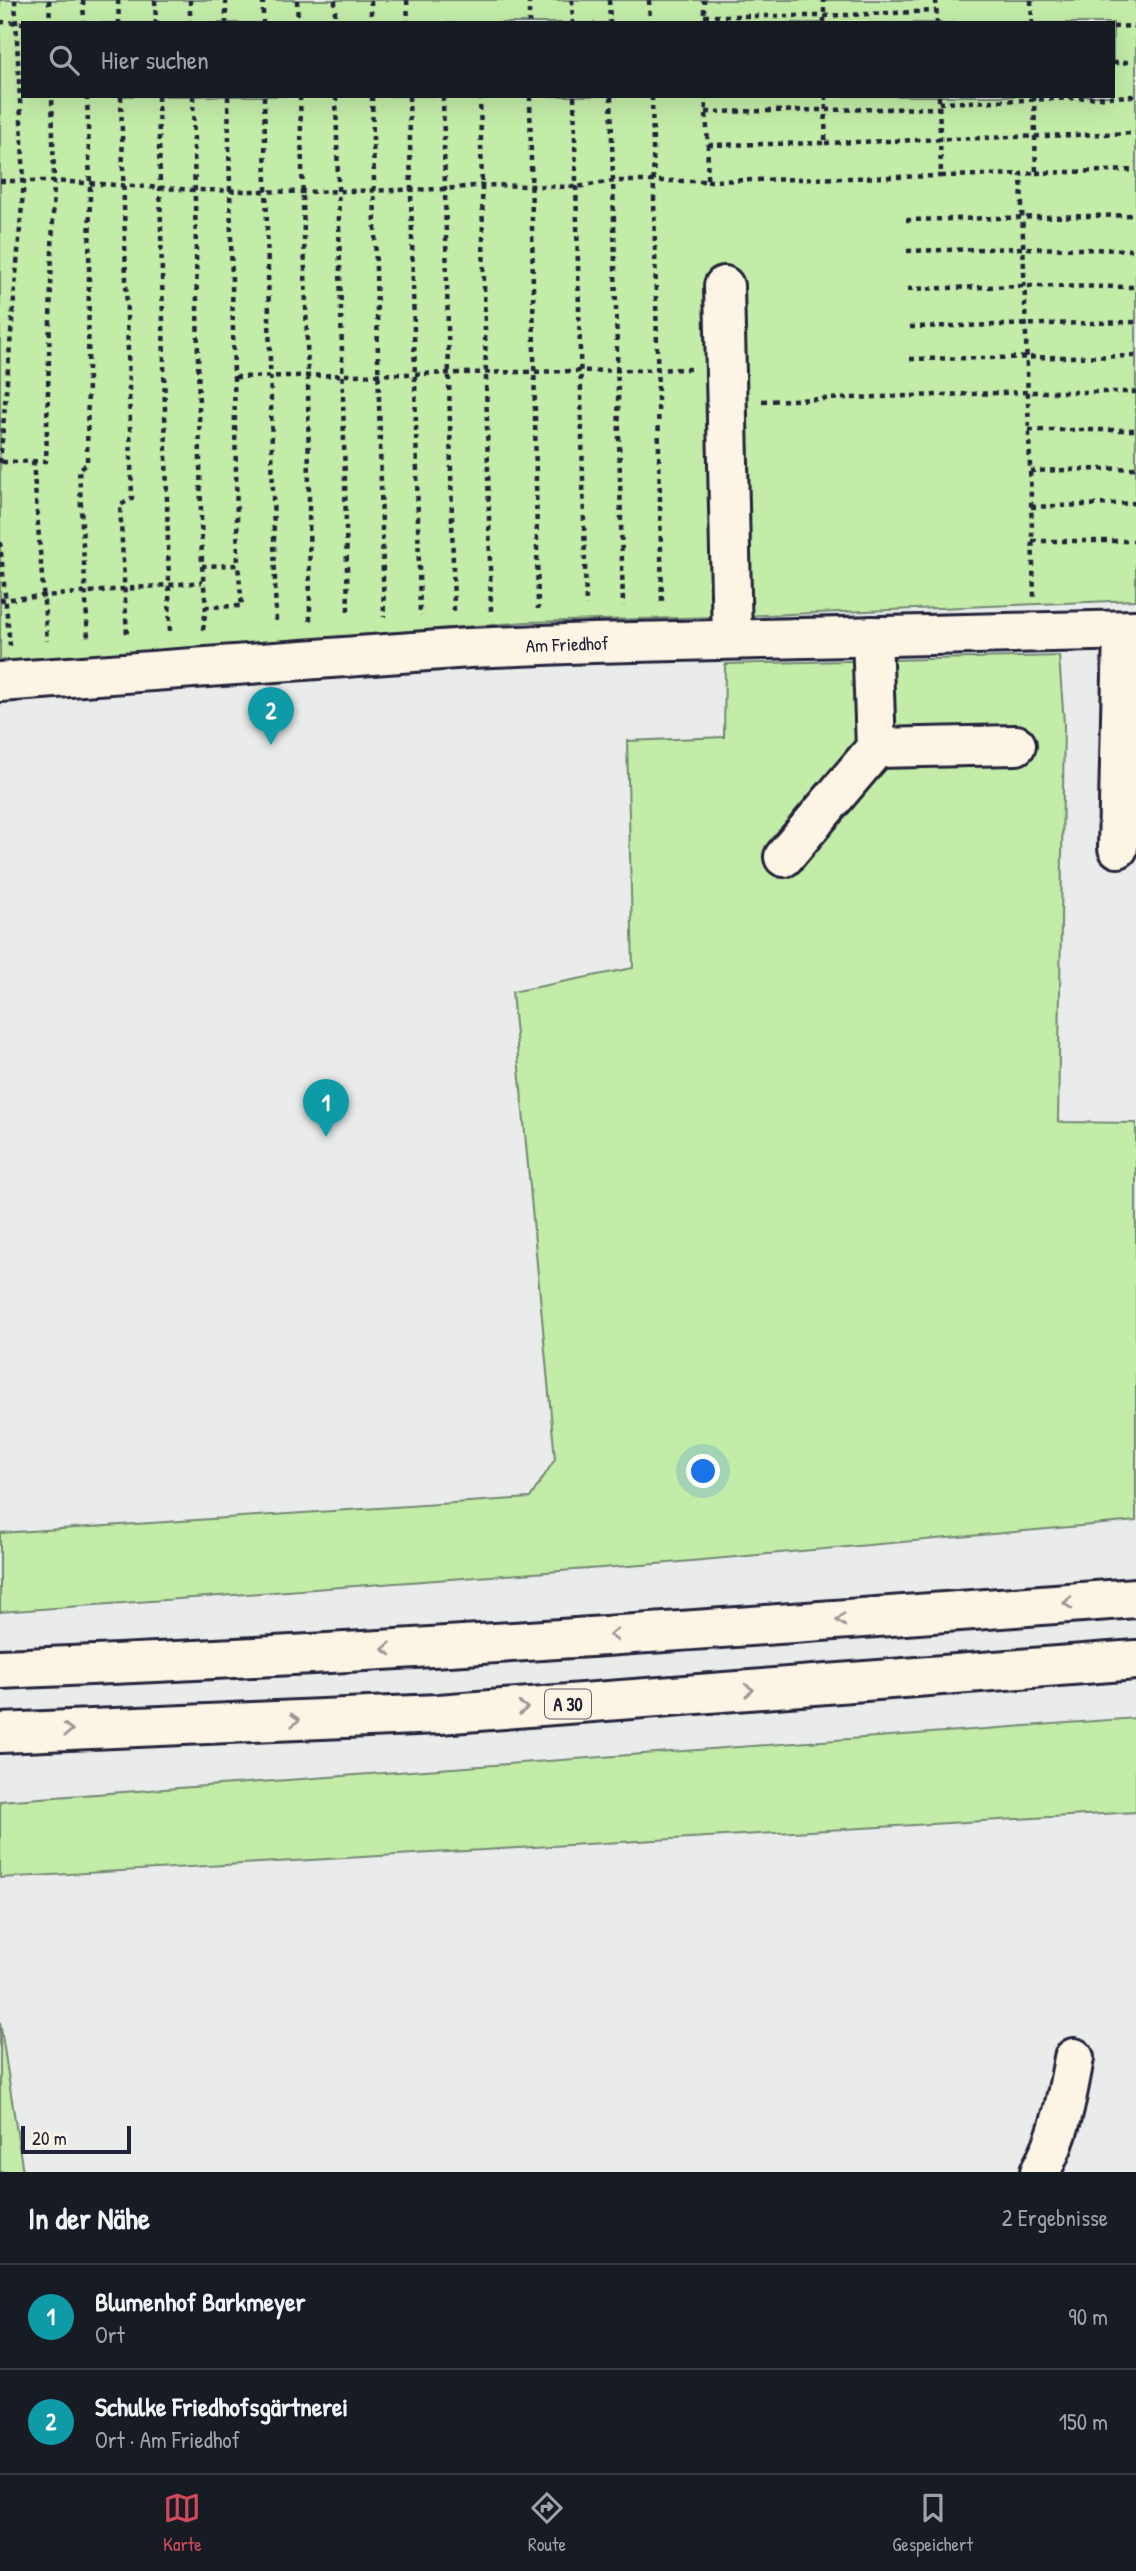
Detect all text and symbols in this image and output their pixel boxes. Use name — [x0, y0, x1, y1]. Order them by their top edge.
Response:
search box — [21, 21, 1115, 98]
icon: search — [45, 41, 83, 79]
text: Hier suchen — [101, 42, 209, 77]
street label: Am Friedhof — [525, 630, 609, 658]
pin: 2 — [248, 687, 294, 745]
pin: 1 — [303, 1079, 349, 1137]
your location — [686, 1454, 720, 1488]
one-way arrow — [1062, 1595, 1073, 1610]
one-way arrow — [835, 1612, 846, 1627]
one-way arrow — [608, 1627, 619, 1642]
one-way arrow — [381, 1641, 392, 1656]
one-way arrow — [744, 1683, 755, 1698]
road number: A 30 — [545, 1689, 591, 1718]
one-way arrow — [517, 1701, 528, 1716]
one-way arrow — [290, 1713, 301, 1728]
one-way arrow — [63, 1722, 74, 1737]
scale bar — [21, 2123, 131, 2155]
text: 20 m — [32, 2125, 67, 2151]
text: In der Nähe — [28, 2198, 150, 2238]
text: 2 Ergebnisse — [1002, 2202, 1108, 2233]
text: Blumenhof Barkmeyer — [95, 2284, 306, 2319]
text: 1 — [47, 2301, 55, 2332]
text: 90 m — [1068, 2301, 1108, 2332]
text: Ort — [95, 2319, 125, 2350]
text: Schulke Friedhofsgärtnerei — [95, 2389, 348, 2424]
text: 2 — [46, 2406, 56, 2437]
text: 150 m — [1059, 2406, 1108, 2437]
text: Ort · Am Friedhof — [95, 2424, 240, 2455]
tab: Karte — [163, 2489, 202, 2557]
tab: Route — [528, 2489, 566, 2557]
tab: Gespeichert — [892, 2489, 973, 2557]

